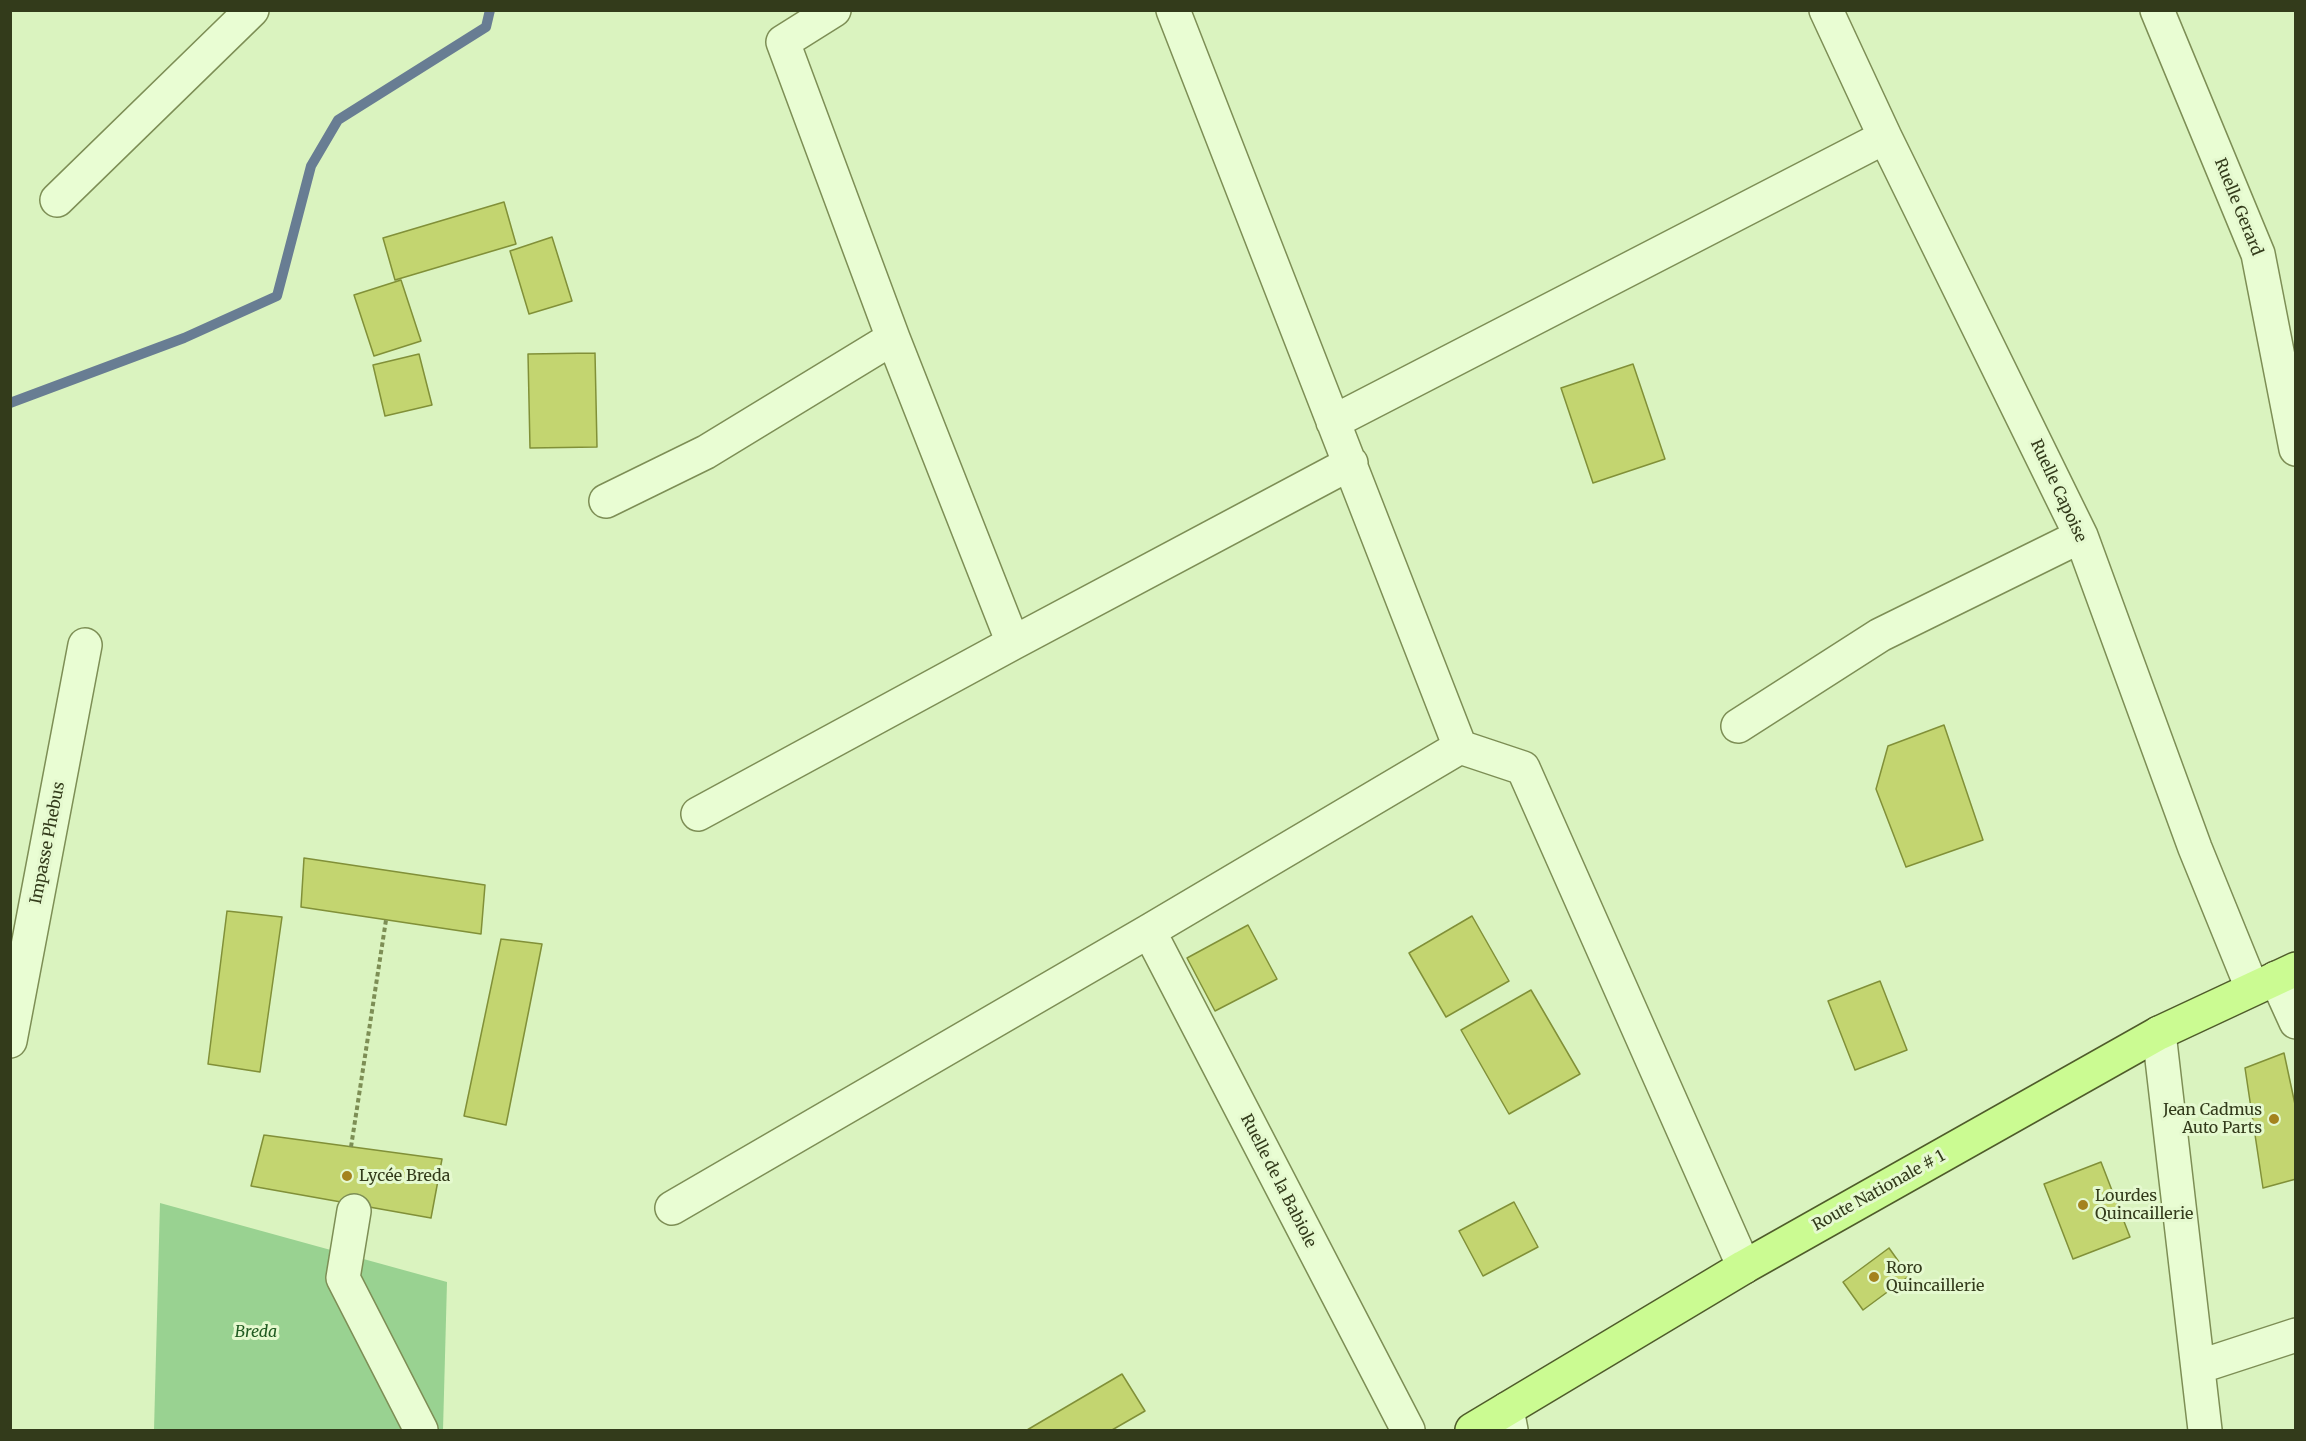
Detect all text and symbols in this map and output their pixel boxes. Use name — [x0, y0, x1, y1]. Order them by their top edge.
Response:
street label: Ruelle Gerard — [2210, 155, 2266, 259]
street label: Ruelle Capoise — [2026, 437, 2090, 545]
street label: Impasse Phebus — [27, 780, 69, 906]
place label: Jean Cadmus Auto Parts — [2163, 1100, 2262, 1138]
street label: Ruelle de la Babiole — [1236, 1111, 1320, 1251]
marker: Jean Cadmus Auto Parts — [2267, 1112, 2281, 1126]
street label: Route Nationale # 1 — [1809, 1147, 1949, 1235]
place label: Lycée Breda — [359, 1166, 450, 1186]
marker: Lycée Breda — [340, 1169, 354, 1183]
place label: Lourdes Quincaillerie — [2095, 1186, 2193, 1224]
marker: Lourdes Quincaillerie — [2076, 1198, 2090, 1212]
place label: Roro Quincaillerie — [1886, 1258, 1984, 1296]
marker: Roro Quincaillerie — [1867, 1270, 1881, 1284]
park label: Breda — [235, 1322, 277, 1342]

